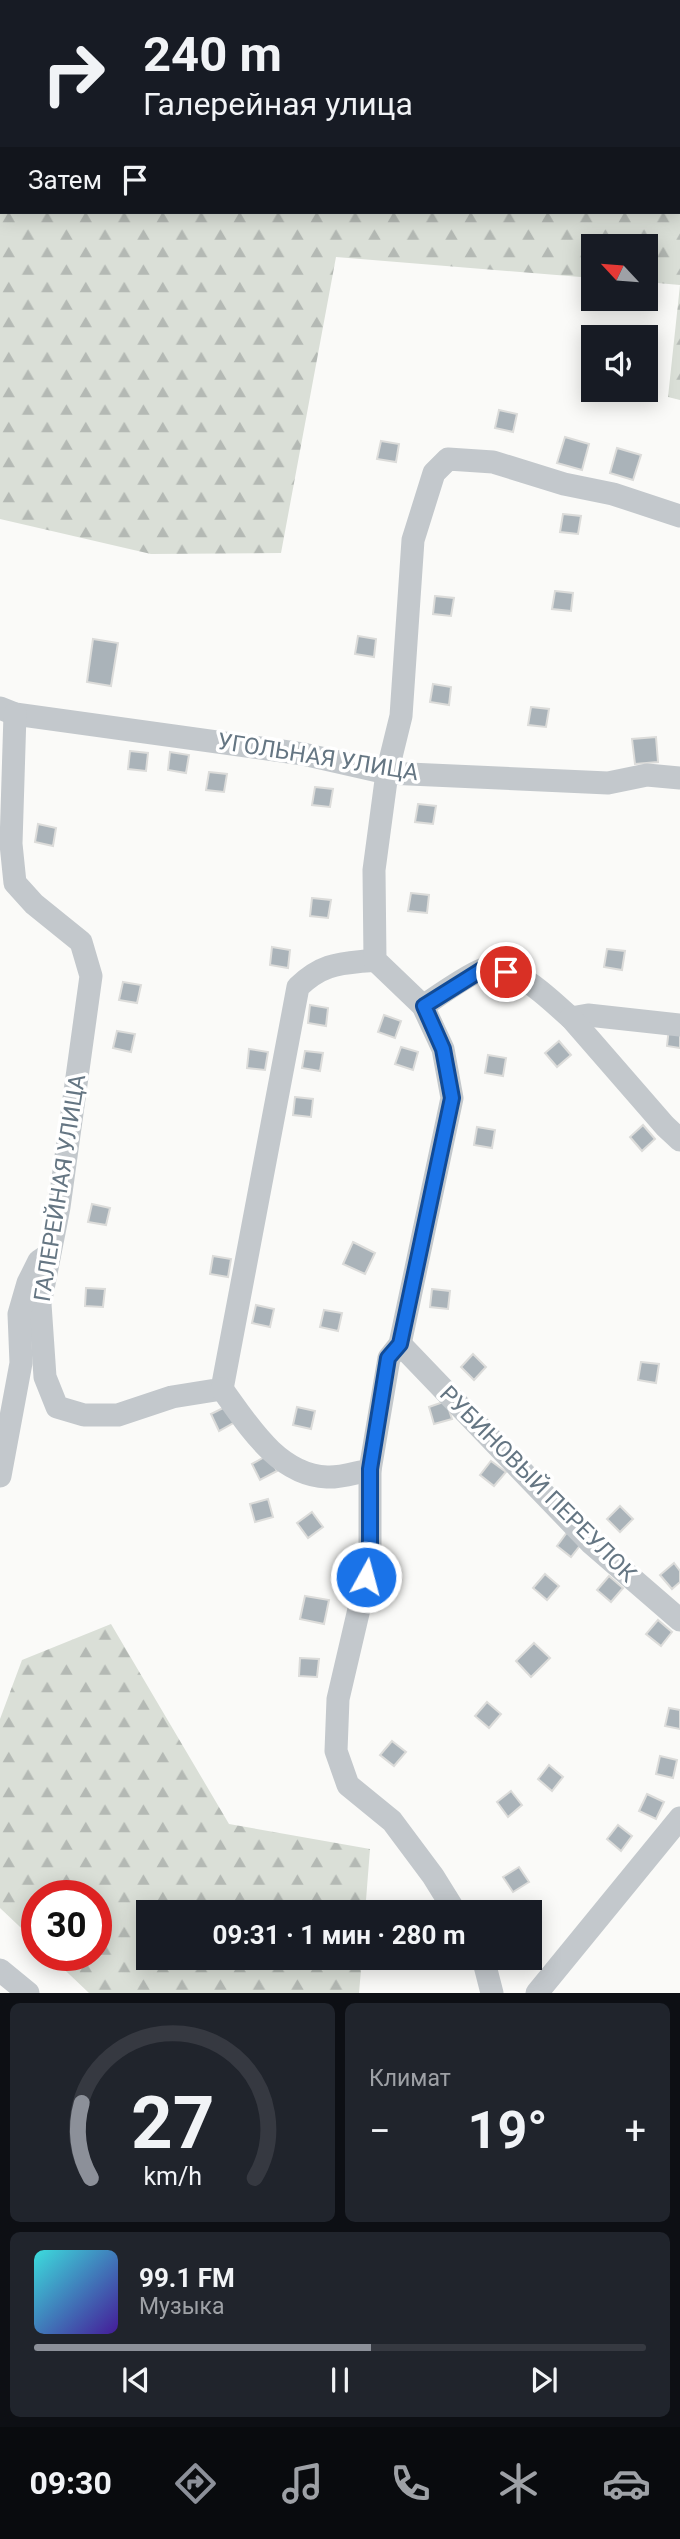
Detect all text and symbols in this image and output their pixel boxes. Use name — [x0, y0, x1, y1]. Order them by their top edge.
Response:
text: 240 m — [143, 26, 282, 83]
icon: right — [28, 28, 119, 119]
text: Галерейная улица — [143, 85, 413, 123]
icon: arrive — [116, 161, 154, 199]
text: Затем — [28, 165, 102, 195]
north arrow — [581, 234, 658, 312]
map controls — [581, 234, 658, 402]
button: sound — [581, 325, 658, 402]
street label: УГОЛЬНАЯ УЛИЦА — [216, 728, 420, 786]
pin — [476, 942, 536, 1002]
icon: arrive — [487, 953, 525, 991]
street label: ГАЛЕРЕЙНАЯ УЛИЦА — [28, 1072, 91, 1304]
street label: РУБИНОВЫЙ ПЕРЕУЛОК — [434, 1380, 643, 1588]
position arrow — [329, 1540, 403, 1614]
speed limit sign: 30 — [21, 1880, 112, 1971]
text: 09:31 · 1 мин · 280 m — [213, 1920, 465, 1950]
text: Климат — [369, 2065, 451, 2092]
text: 27 — [131, 2081, 214, 2167]
text: 19° — [468, 2100, 548, 2161]
text: − — [369, 2109, 391, 2153]
text: + — [624, 2109, 646, 2153]
text: km/h — [143, 2162, 202, 2191]
text: 99.1 FM — [139, 2263, 235, 2293]
text: Музыка — [139, 2293, 224, 2320]
icon: previous — [117, 2361, 155, 2399]
icon: pause — [321, 2361, 359, 2399]
icon: next — [525, 2361, 563, 2399]
icon: directions — [171, 2459, 220, 2508]
icon: music — [278, 2459, 327, 2508]
icon: phone — [386, 2459, 435, 2508]
icon: climate — [494, 2459, 543, 2508]
icon: car — [602, 2459, 651, 2508]
text: 09:30 — [29, 2464, 112, 2502]

